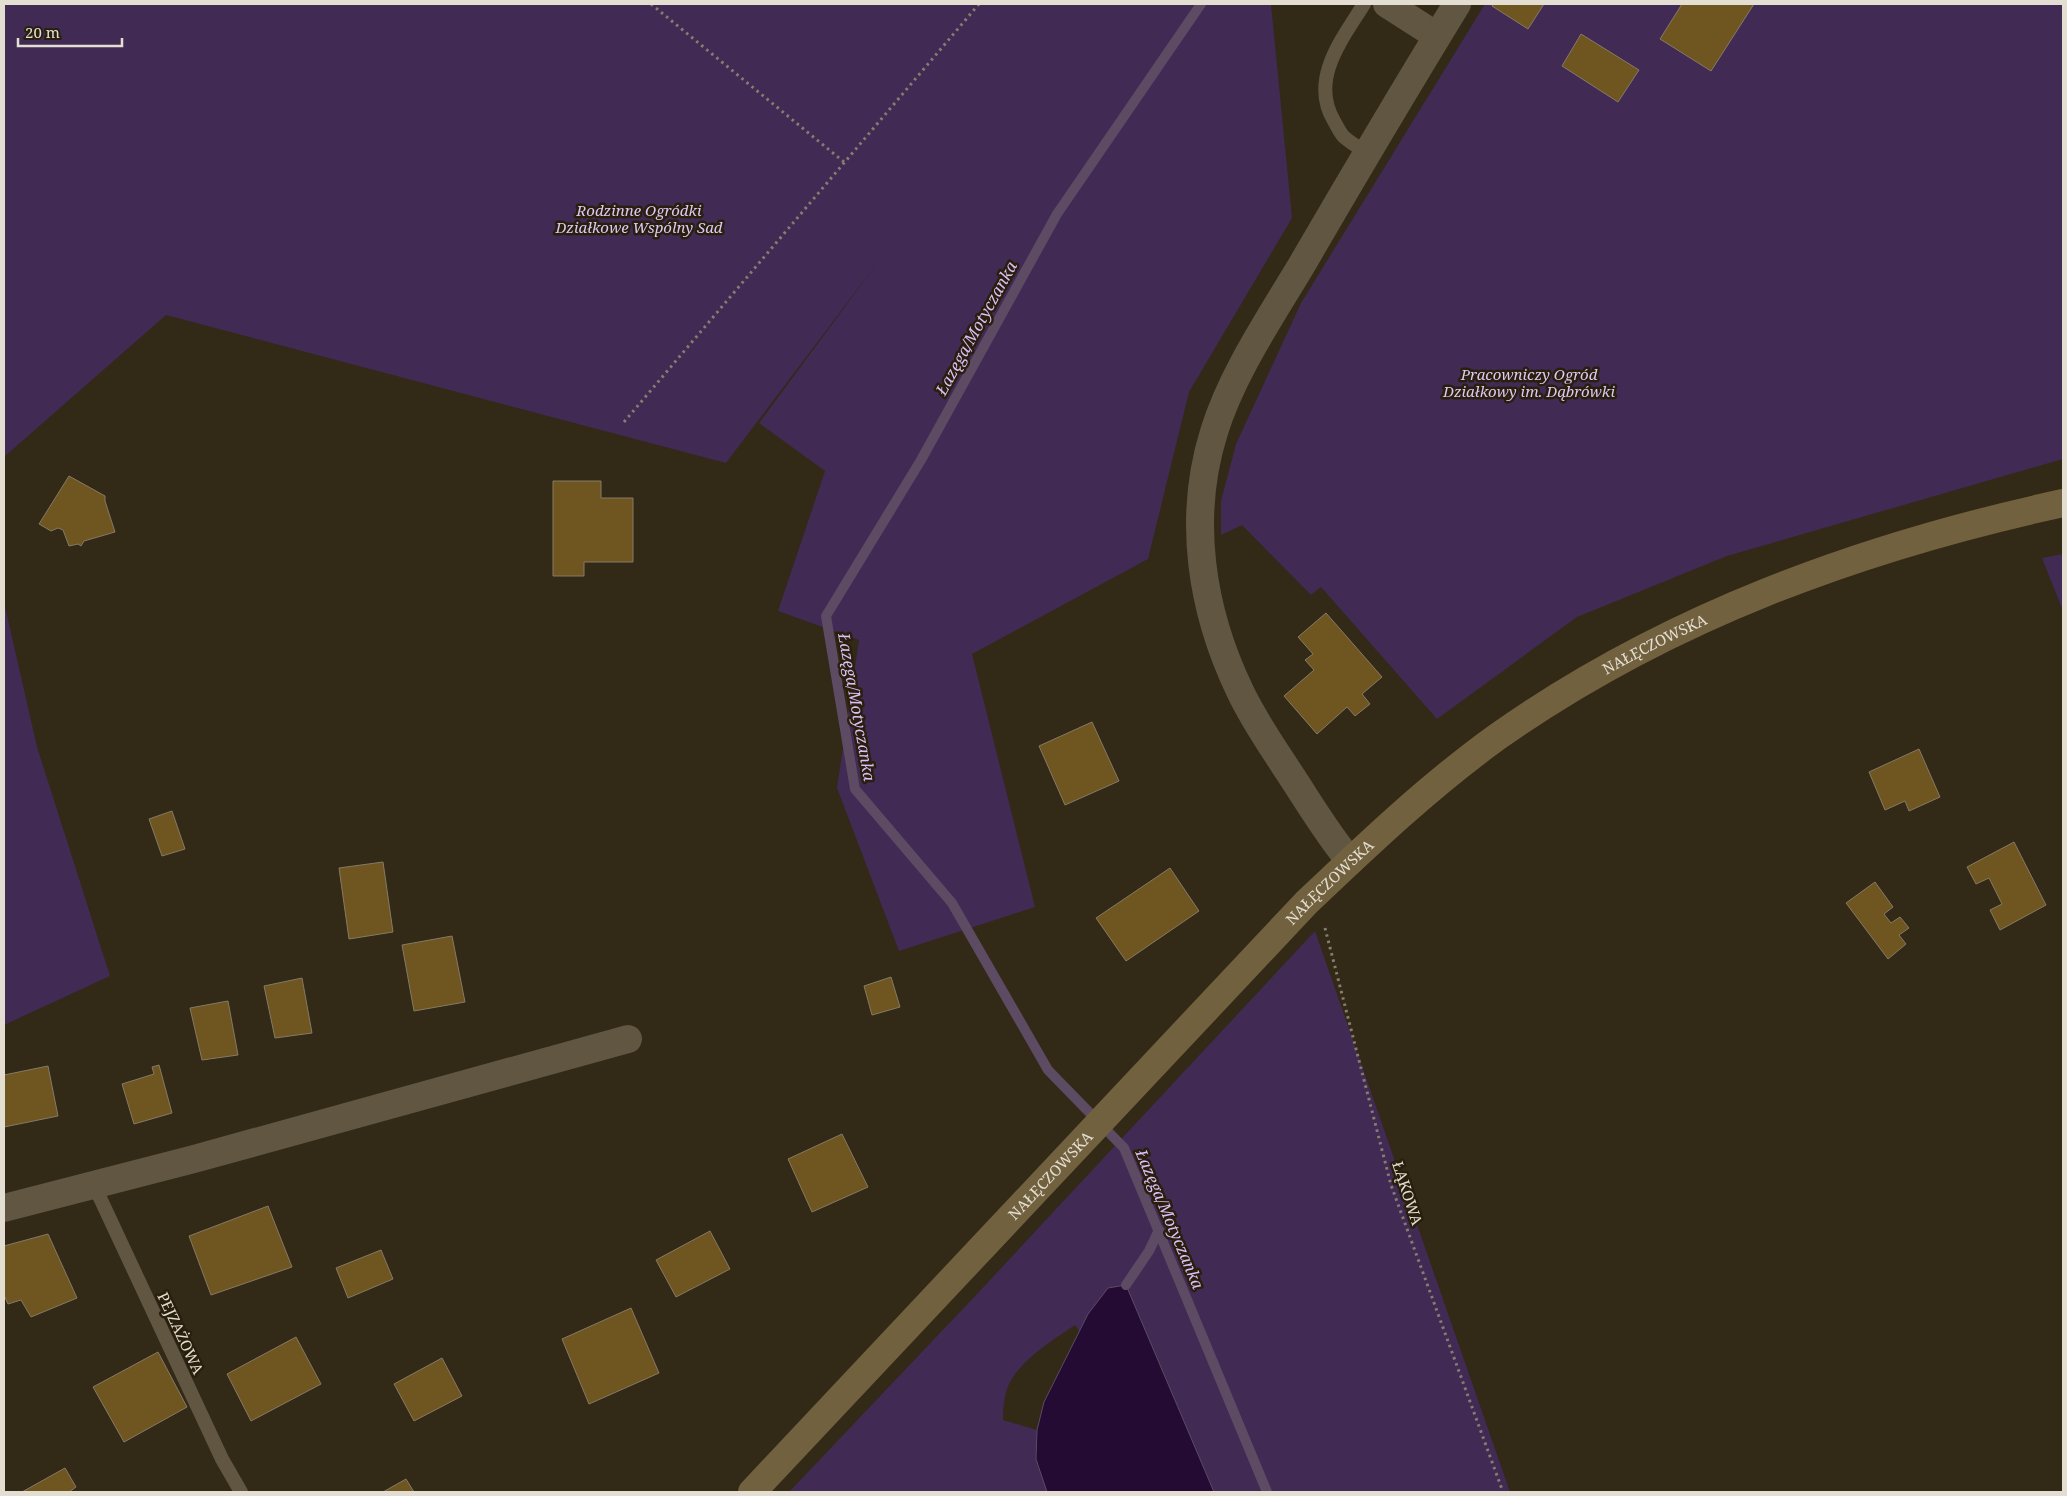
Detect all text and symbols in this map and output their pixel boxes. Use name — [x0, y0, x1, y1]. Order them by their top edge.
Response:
scale bar — [18, 15, 121, 47]
text: 20 m — [25, 22, 60, 42]
park label: Rodzinne Ogródki Działkowe Wspólny Sad — [554, 200, 723, 237]
water label: Łazęga/Motyczanka — [930, 257, 1022, 400]
park label: Pracowniczy Ogród Działkowy im. Dąbrówki — [1442, 364, 1615, 401]
street label: NAŁĘCZOWSKA — [1598, 609, 1710, 679]
water label: Łazęga/Motyczanka — [833, 630, 881, 783]
street label: NAŁĘCZOWSKA — [1281, 835, 1378, 929]
street label: NAŁĘCZOWSKA — [1003, 1126, 1097, 1224]
water label: Łazęga/Motyczanka — [1130, 1145, 1210, 1293]
street label: ŁĄKOWA — [1388, 1158, 1428, 1228]
street label: PEJZAŻOWA — [153, 1289, 209, 1378]

